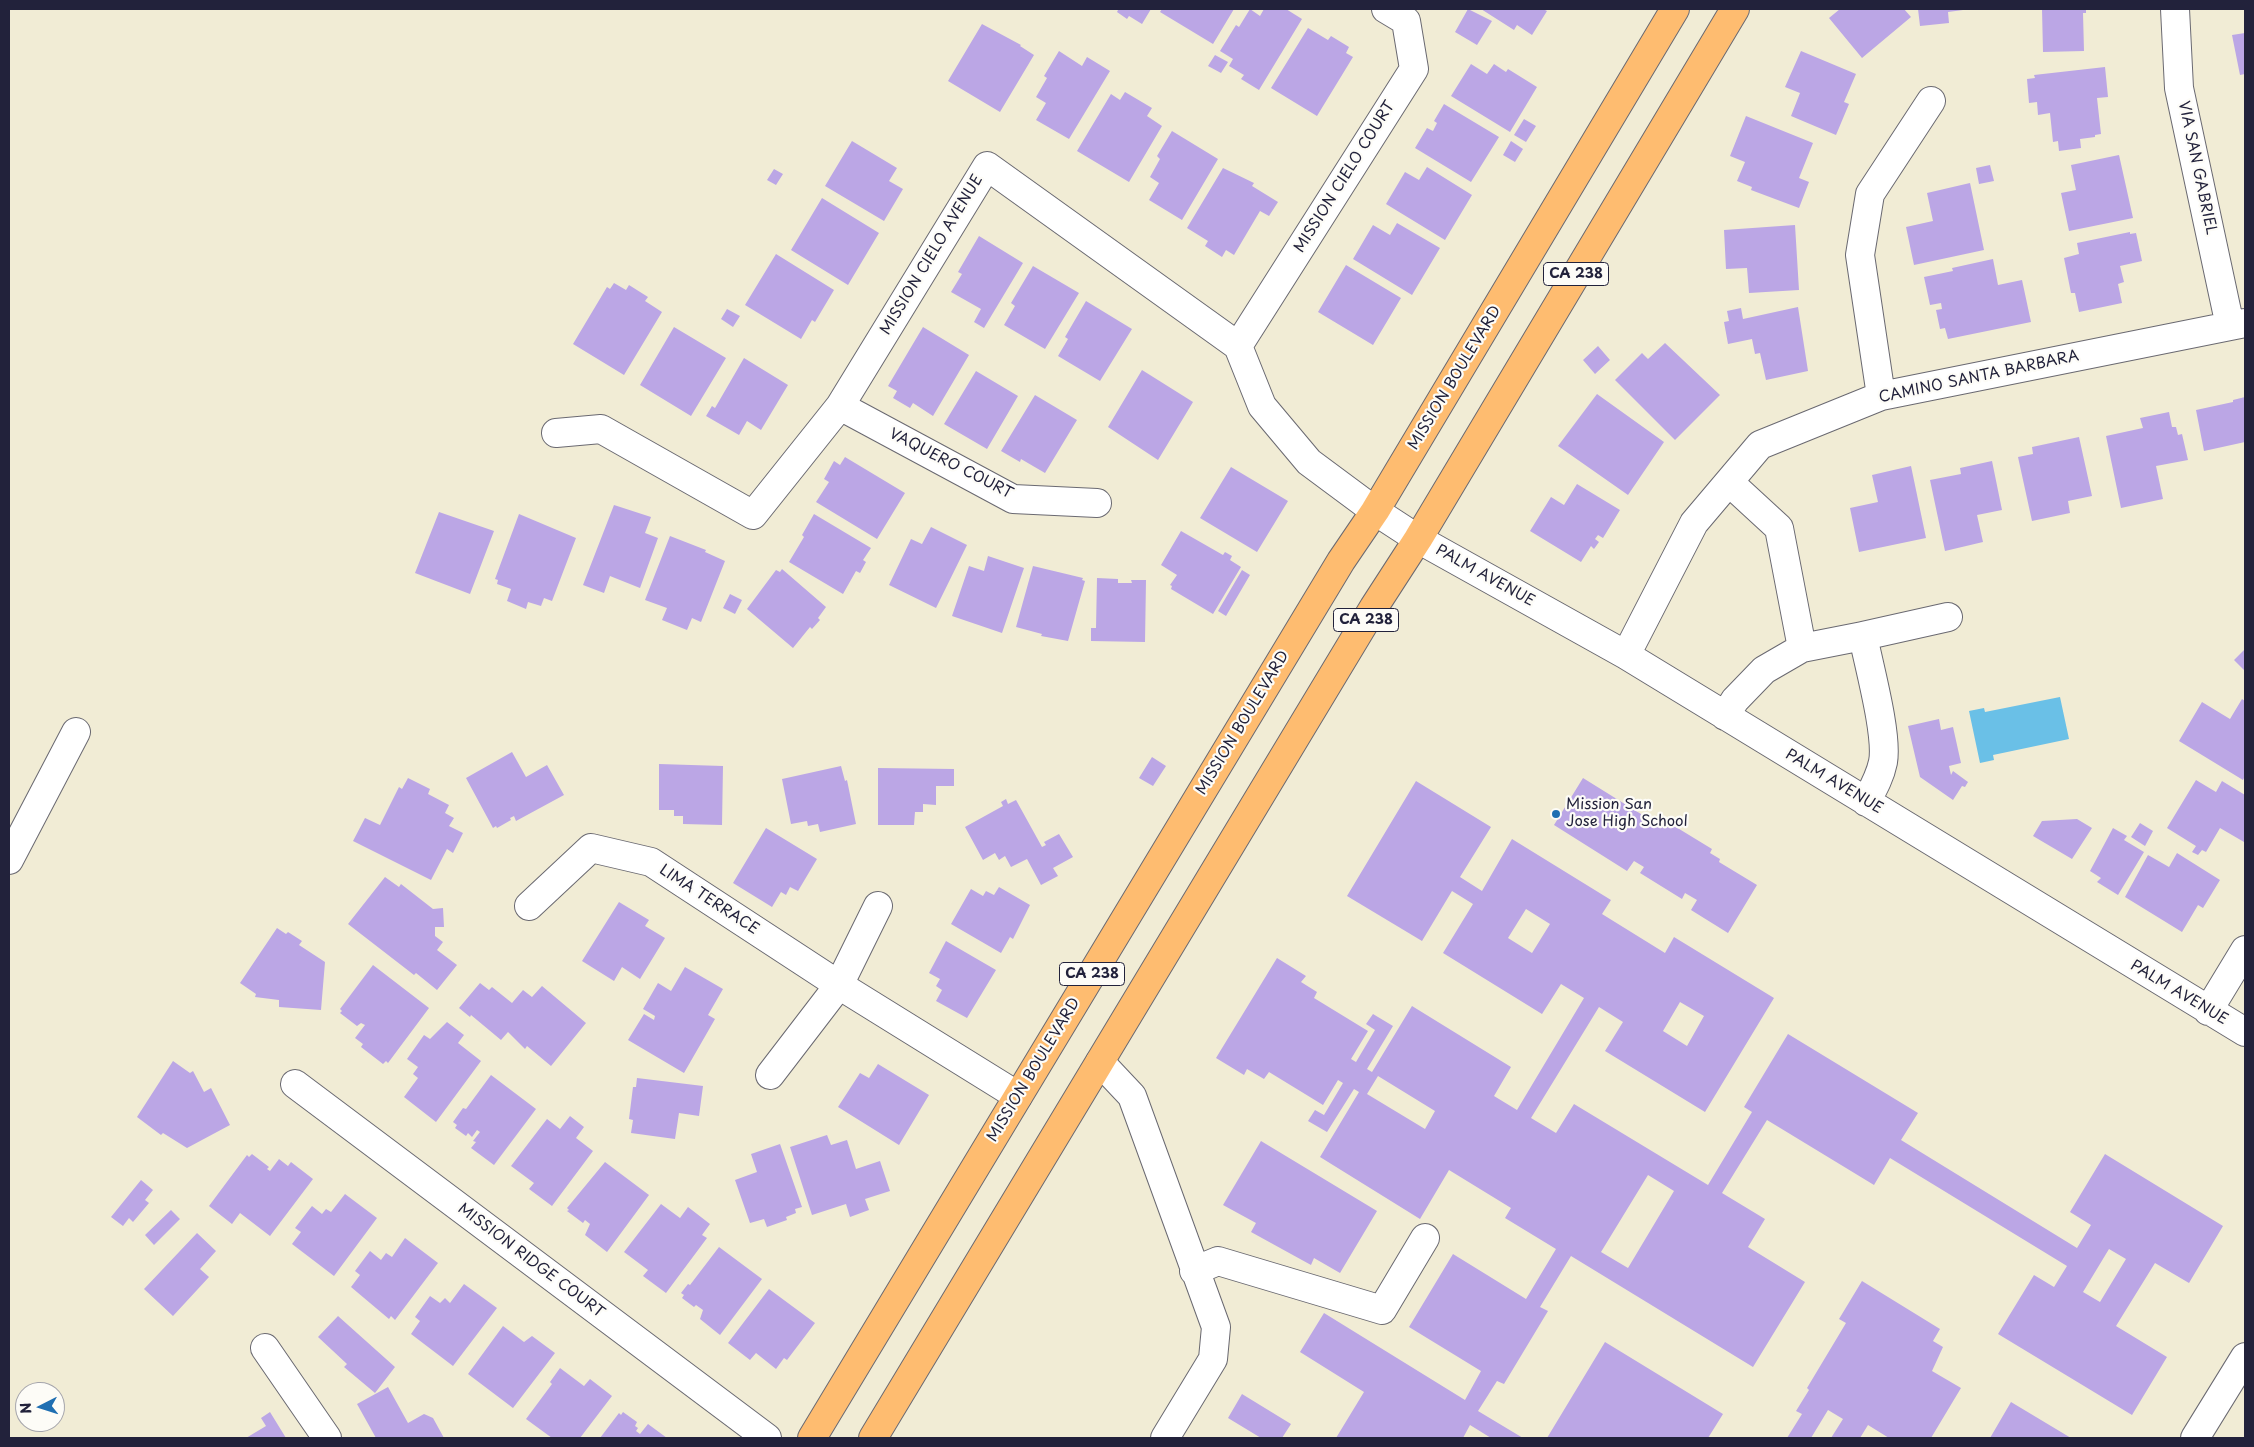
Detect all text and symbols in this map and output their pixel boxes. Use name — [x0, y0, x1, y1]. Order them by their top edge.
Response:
street label: MISSION CIELO COURT — [1291, 98, 1399, 256]
street label: VIA SAN GABRIEL — [2174, 100, 2220, 236]
street label: MISSION CIELO AVENUE — [877, 172, 987, 338]
road number: CA 238 — [1544, 262, 1608, 286]
street label: MISSION BOULEVARD — [1405, 303, 1505, 453]
street label: CAMINO SANTA BARBARA — [1877, 347, 2081, 407]
street label: VAQUERO COURT — [886, 425, 1016, 503]
street label: PALM AVENUE — [1432, 541, 1538, 611]
road number: CA 238 — [1334, 608, 1398, 632]
street label: MISSION BOULEVARD — [1193, 648, 1293, 798]
street label: PALM AVENUE — [1782, 746, 1886, 818]
place label: Mission San Jose High School — [1566, 796, 1688, 831]
marker: Mission San Jose High School — [1550, 808, 1562, 820]
street label: LIMA TERRACE — [656, 861, 762, 939]
street label: PALM AVENUE — [2127, 957, 2231, 1029]
road number: CA 238 — [1060, 962, 1124, 986]
street label: MISSION BOULEVARD — [984, 995, 1084, 1145]
street label: MISSION RIDGE COURT — [454, 1200, 608, 1322]
north arrow — [15, 1382, 65, 1432]
text: N — [15, 1402, 36, 1415]

